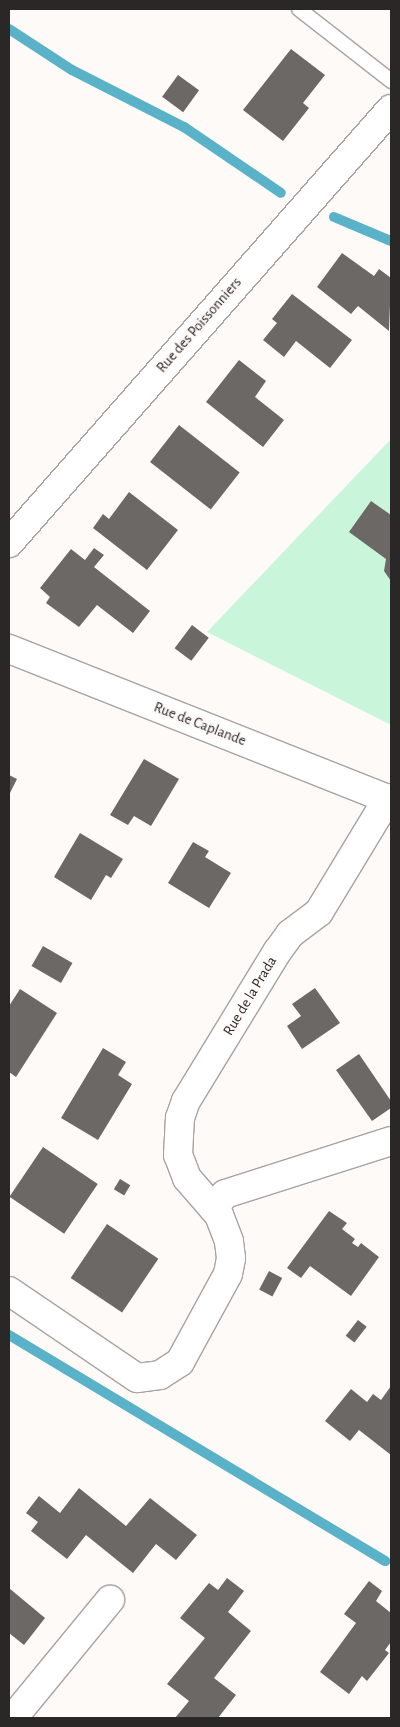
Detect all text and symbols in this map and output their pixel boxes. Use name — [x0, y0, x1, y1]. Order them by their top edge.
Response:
street label: Rue des Poissonniers — [153, 274, 245, 376]
street label: Rue de Caplande — [151, 698, 249, 750]
street label: Rue de la Prada — [219, 953, 281, 1039]

